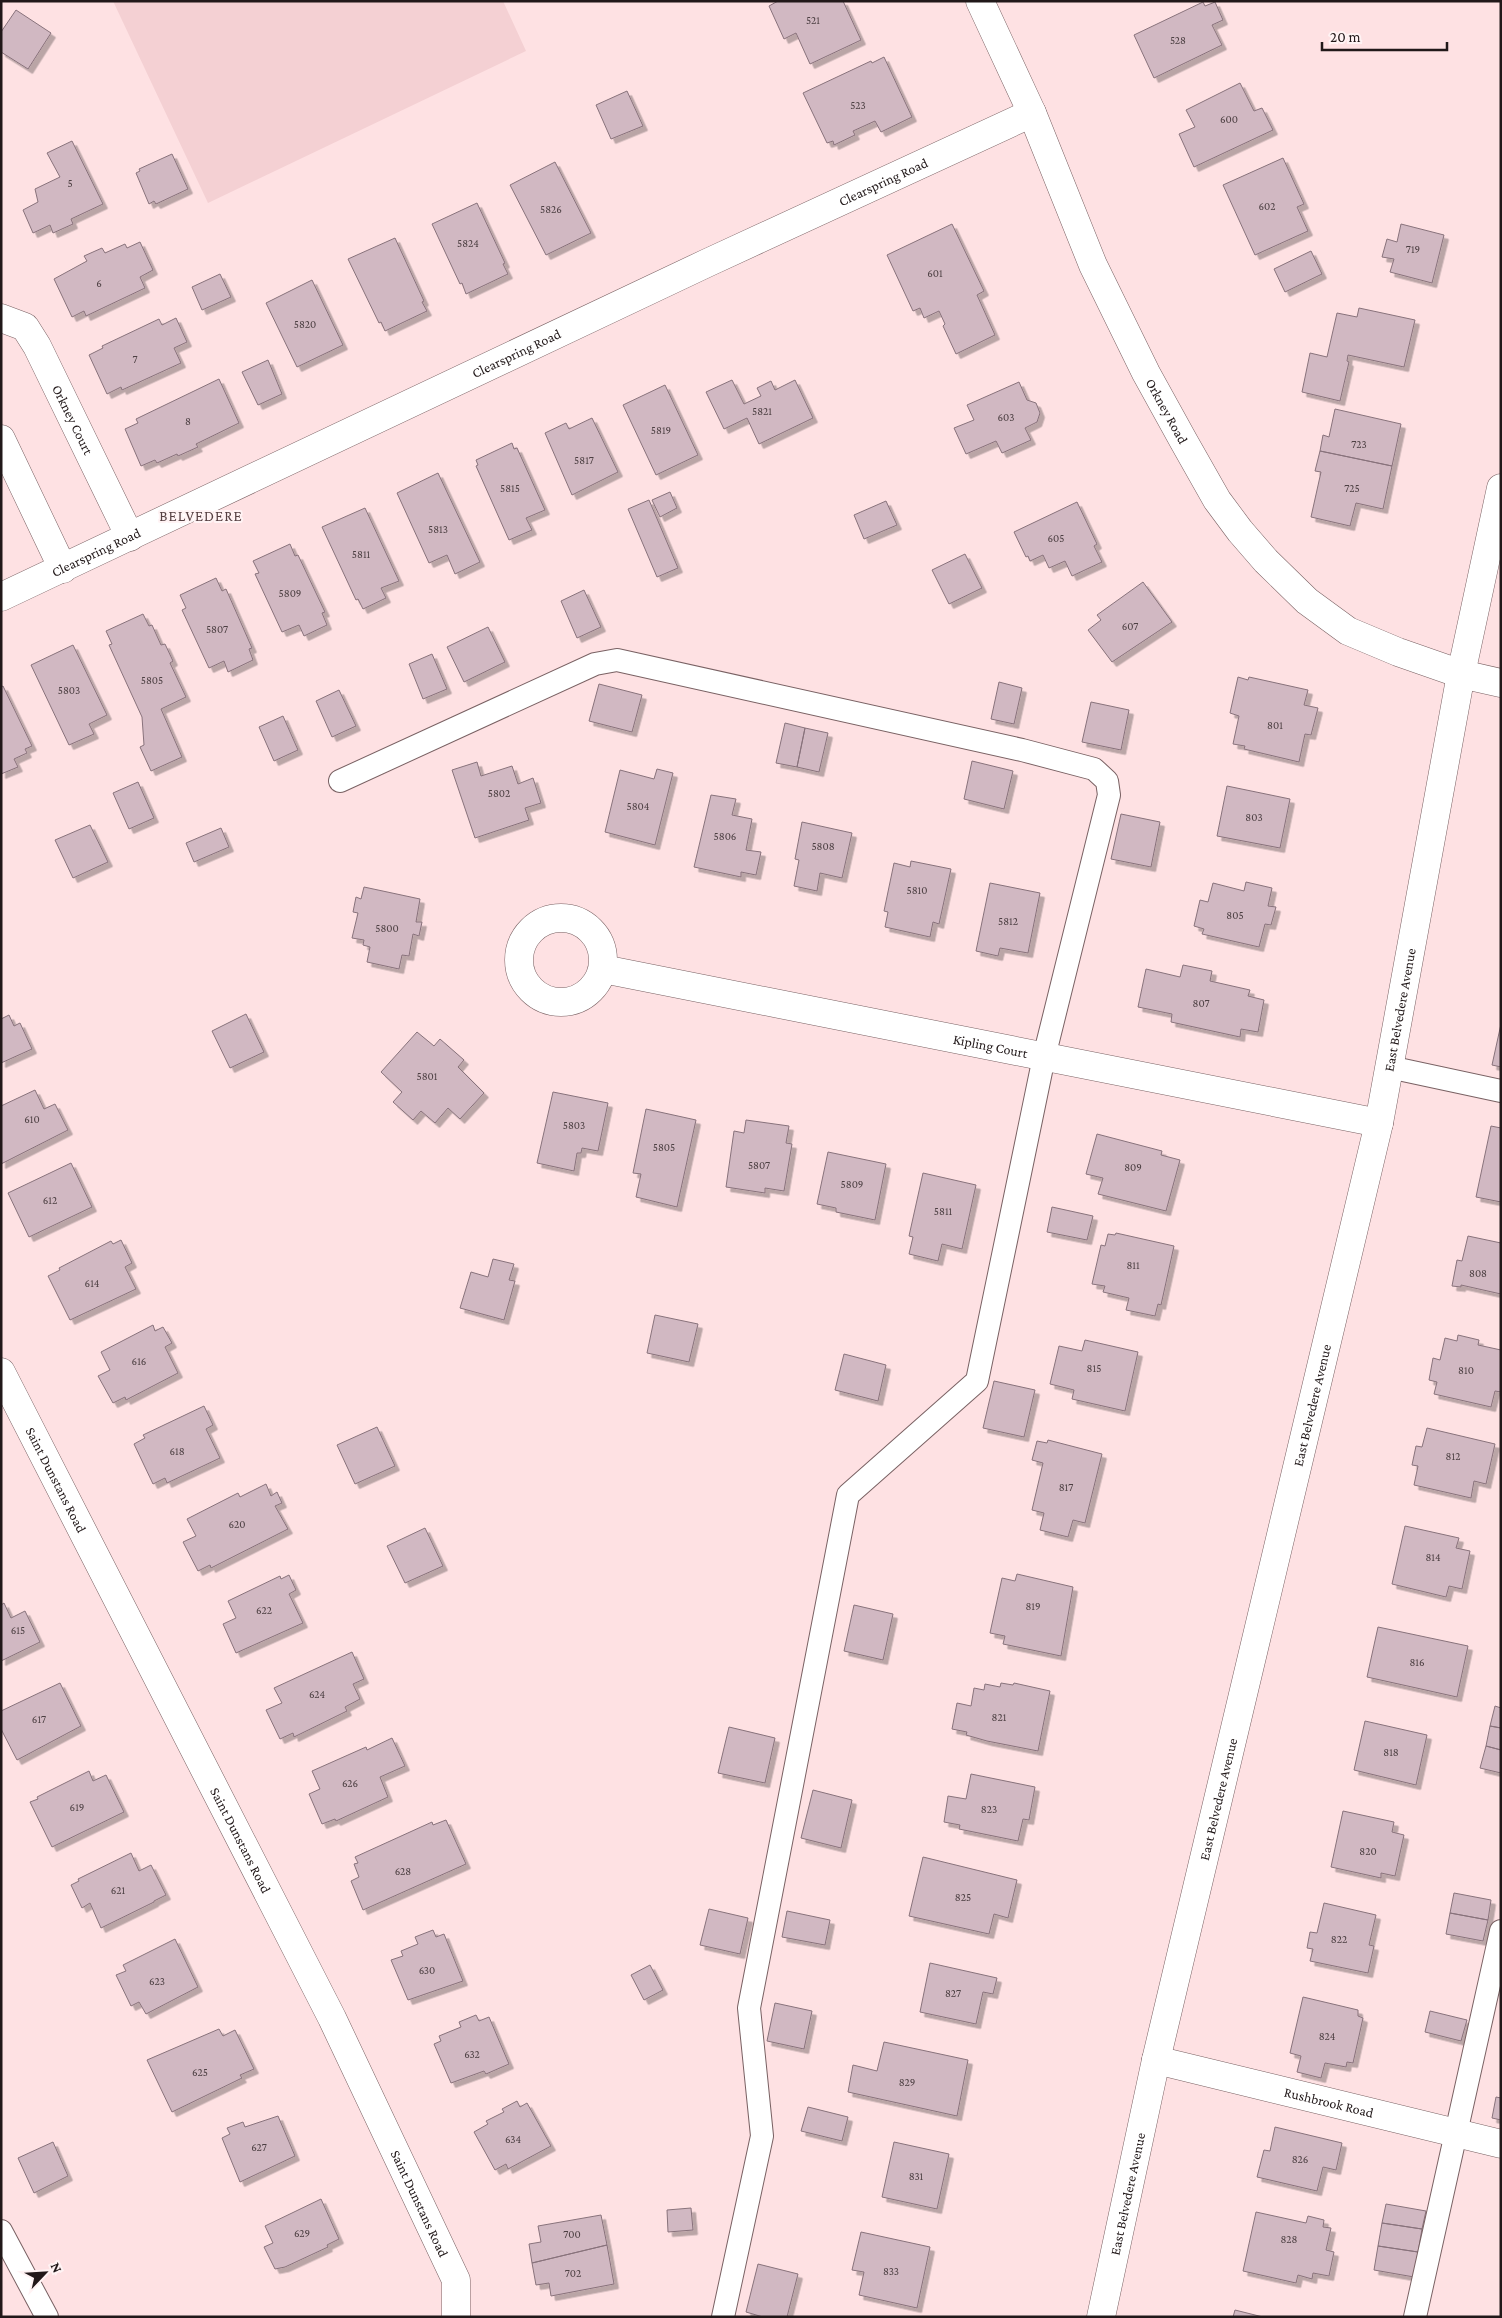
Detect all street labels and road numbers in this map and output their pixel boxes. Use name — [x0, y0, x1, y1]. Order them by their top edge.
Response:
street label: Clearspring Road — [836, 154, 931, 209]
street label: Clearspring Road — [469, 325, 564, 381]
street label: Orkney Road — [1143, 376, 1192, 447]
street label: Orkney Court — [49, 382, 97, 458]
street label: Clearspring Road — [49, 524, 143, 580]
street label: East Belvedere Avenue — [1381, 947, 1419, 1073]
street label: Kipling Court — [952, 1031, 1029, 1061]
street label: East Belvedere Avenue — [1290, 1342, 1334, 1468]
street label: Saint Dunstans Road — [23, 1424, 90, 1536]
street label: East Belvedere Avenue — [1196, 1736, 1240, 1862]
street label: Saint Dunstans Road — [207, 1785, 275, 1896]
street label: Rushbrook Road — [1283, 2084, 1376, 2121]
street label: East Belvedere Avenue — [1106, 2131, 1148, 2257]
street label: Saint Dunstans Road — [388, 2147, 452, 2260]

